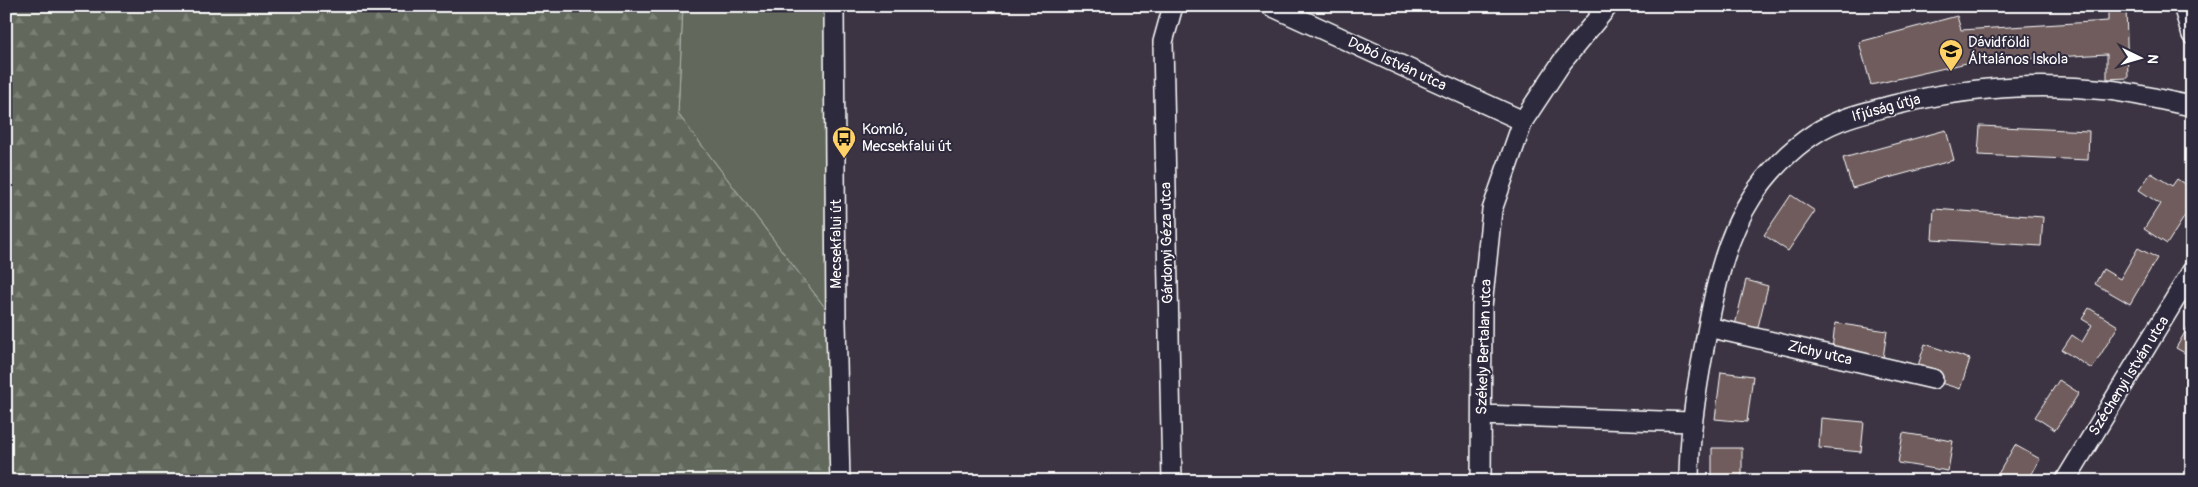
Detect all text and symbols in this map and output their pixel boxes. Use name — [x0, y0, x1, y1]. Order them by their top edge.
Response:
north arrow — [2116, 32, 2166, 82]
street label: Dobó István utca — [1345, 33, 1450, 95]
place label: Dávidföldi Általános Iskola — [1968, 33, 2068, 69]
school or university icon: Dávidföldi Általános Iskola — [1938, 38, 1964, 72]
text: N — [2144, 54, 2161, 65]
street label: Ifjúság útja — [1850, 90, 1922, 126]
place label: Komló, Mecsekfalui út — [862, 120, 952, 156]
bus stop icon: Komló, Mecsekfalui út — [831, 125, 857, 159]
street label: Gárdonyi Géza utca — [1156, 182, 1178, 304]
street label: Mecsekfalui út — [827, 198, 846, 289]
street label: Székely Bertalan utca — [1472, 279, 1496, 415]
street label: Széchenyi István utca — [2085, 313, 2173, 439]
street label: Zichy utca — [1786, 336, 1854, 370]

